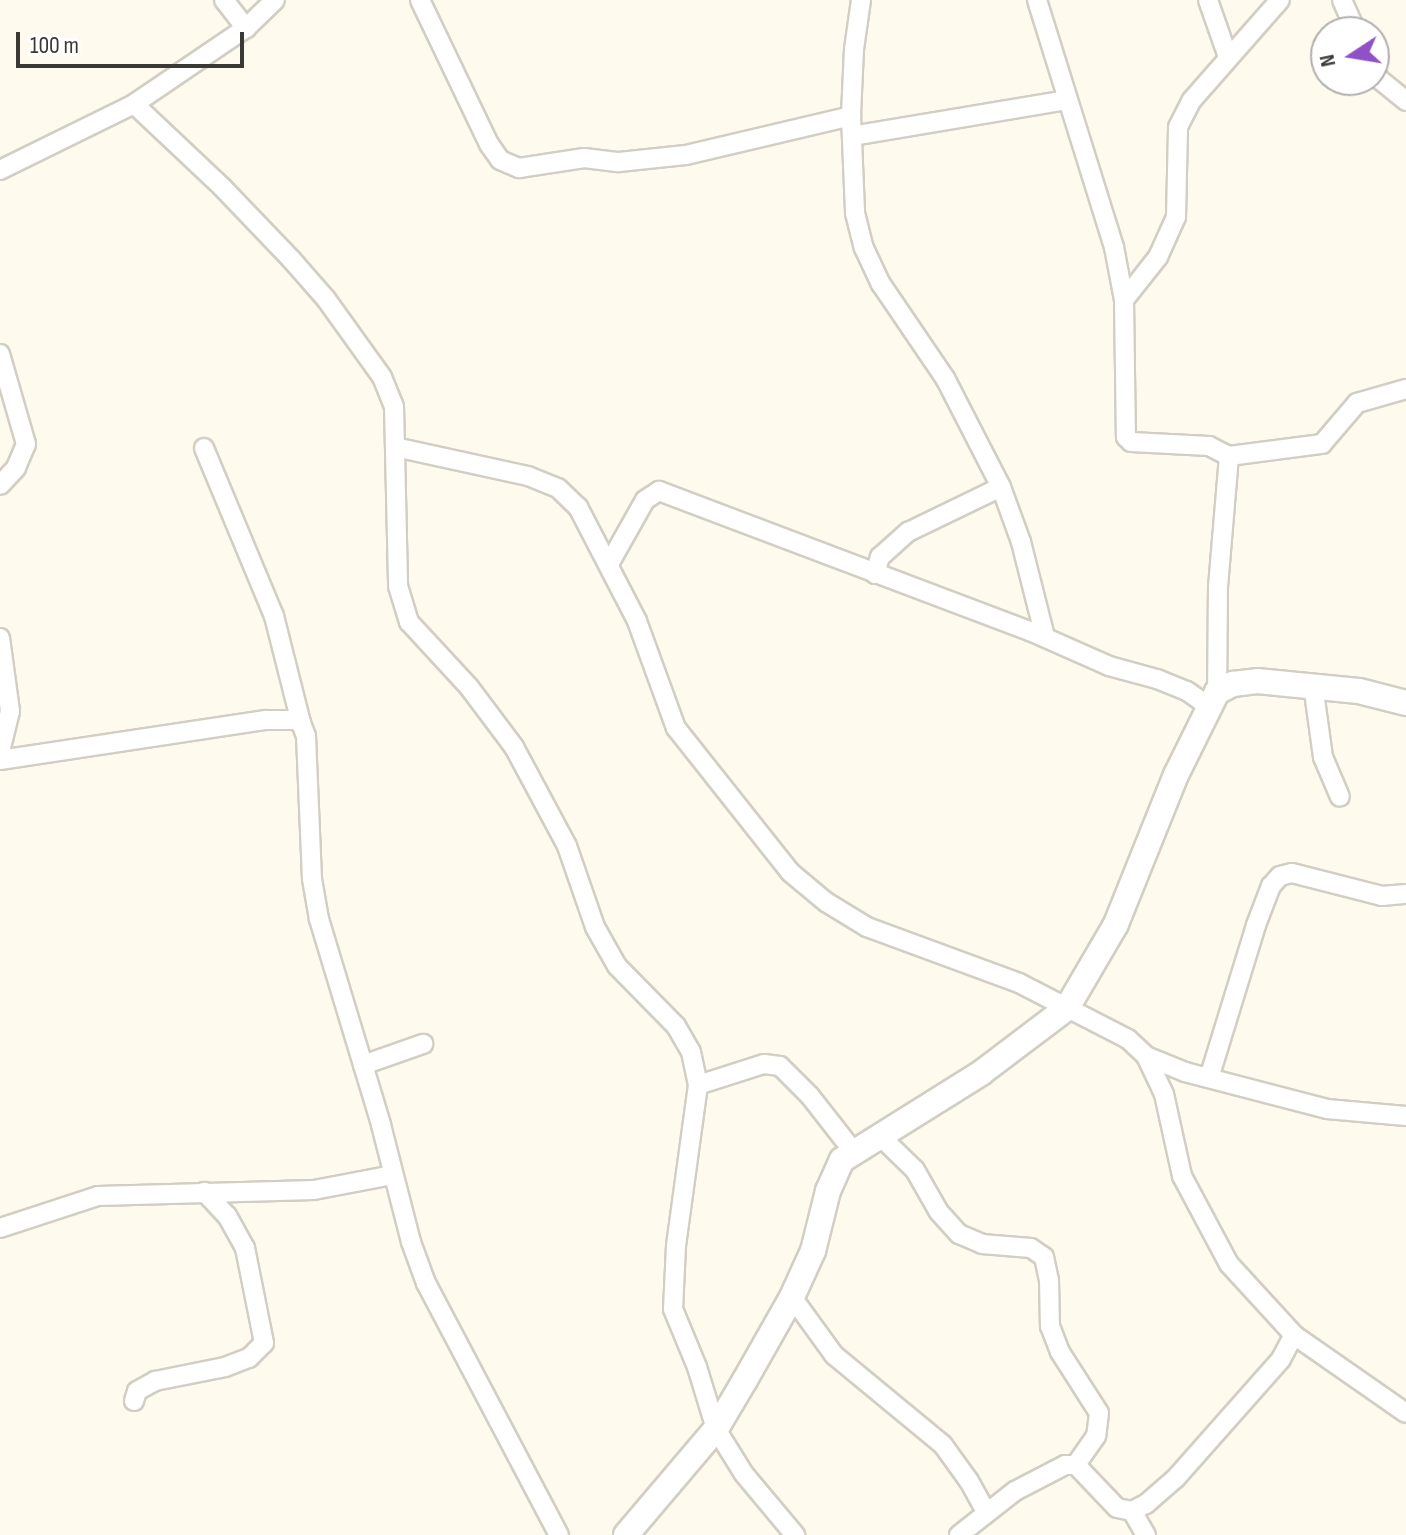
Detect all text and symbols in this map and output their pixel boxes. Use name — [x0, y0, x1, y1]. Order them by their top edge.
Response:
scale bar — [20, 16, 248, 66]
north arrow — [1310, 16, 1390, 96]
text: 100 m — [30, 31, 79, 60]
text: N — [1314, 52, 1342, 69]

